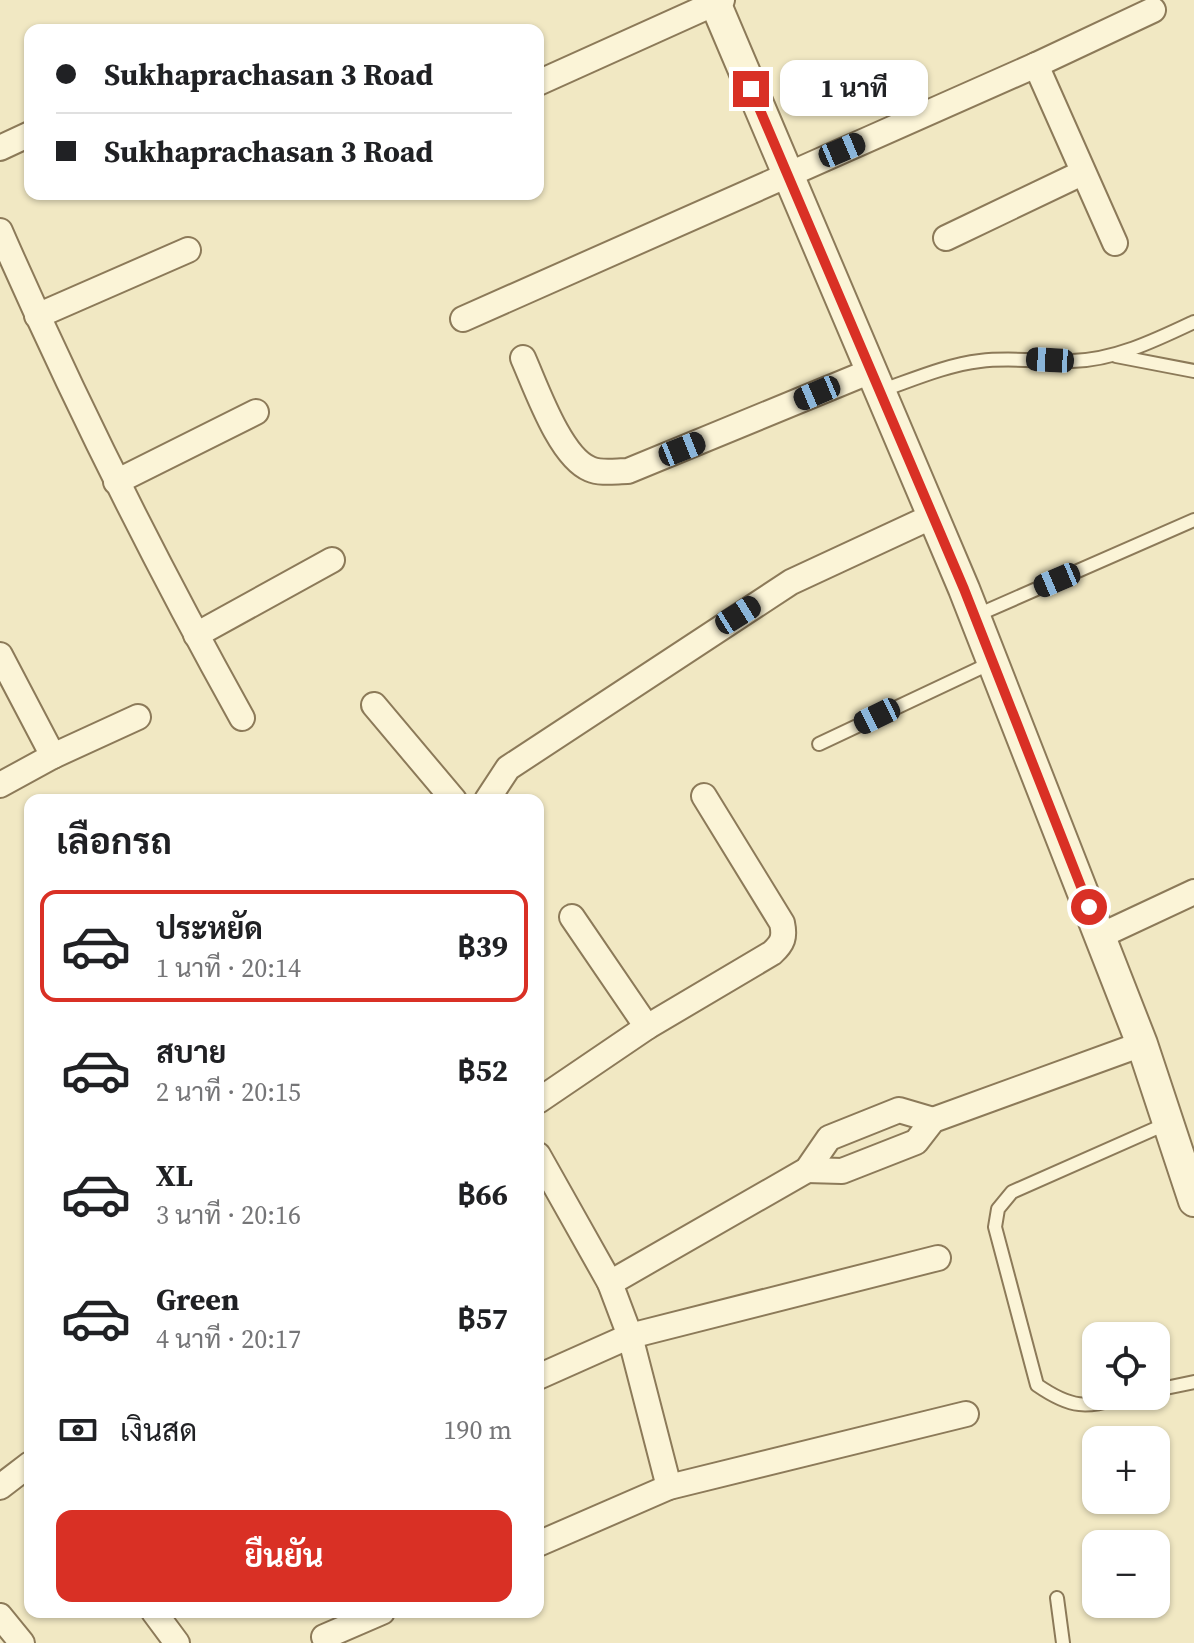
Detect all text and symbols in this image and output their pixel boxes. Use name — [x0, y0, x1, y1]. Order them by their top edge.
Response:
text: Sukhaprachasan 3 Road — [104, 54, 433, 95]
callout: 1 นาที — [779, 61, 927, 117]
text: 1 นาที — [820, 70, 888, 106]
route end — [733, 71, 769, 107]
car — [815, 130, 869, 170]
text: Sukhaprachasan 3 Road — [104, 131, 433, 172]
car — [1025, 347, 1075, 373]
car — [790, 373, 844, 413]
car — [655, 429, 709, 469]
car — [1030, 560, 1084, 600]
car — [711, 592, 765, 638]
car — [850, 695, 904, 737]
text: เลือกรถ — [56, 817, 172, 866]
route start — [1071, 889, 1107, 925]
text: ประหยัด — [156, 908, 263, 949]
icon: car — [60, 910, 132, 982]
text: ฿39 — [457, 926, 508, 967]
text: 1 นาที · 20:14 — [156, 950, 301, 986]
text: สบาย — [156, 1032, 226, 1073]
icon: car — [60, 1034, 132, 1106]
text: ฿52 — [457, 1050, 508, 1091]
text: 2 นาที · 20:15 — [156, 1074, 301, 1110]
text: XL — [156, 1155, 193, 1196]
icon: car — [60, 1158, 132, 1230]
text: ฿66 — [457, 1174, 508, 1215]
text: 3 นาที · 20:16 — [156, 1197, 301, 1233]
text: Green — [156, 1279, 239, 1320]
icon: car — [60, 1282, 132, 1354]
text: ฿57 — [457, 1298, 508, 1339]
text: 4 นาที · 20:17 — [156, 1321, 301, 1357]
map controls — [1082, 1322, 1170, 1618]
button: locate — [1082, 1322, 1170, 1410]
icon: cash — [56, 1408, 100, 1452]
text: เงินสด — [120, 1410, 197, 1451]
text: 190 m — [444, 1412, 512, 1448]
button: + — [1082, 1426, 1170, 1514]
button: ยืนยัน — [56, 1510, 512, 1602]
button: − — [1082, 1530, 1170, 1618]

